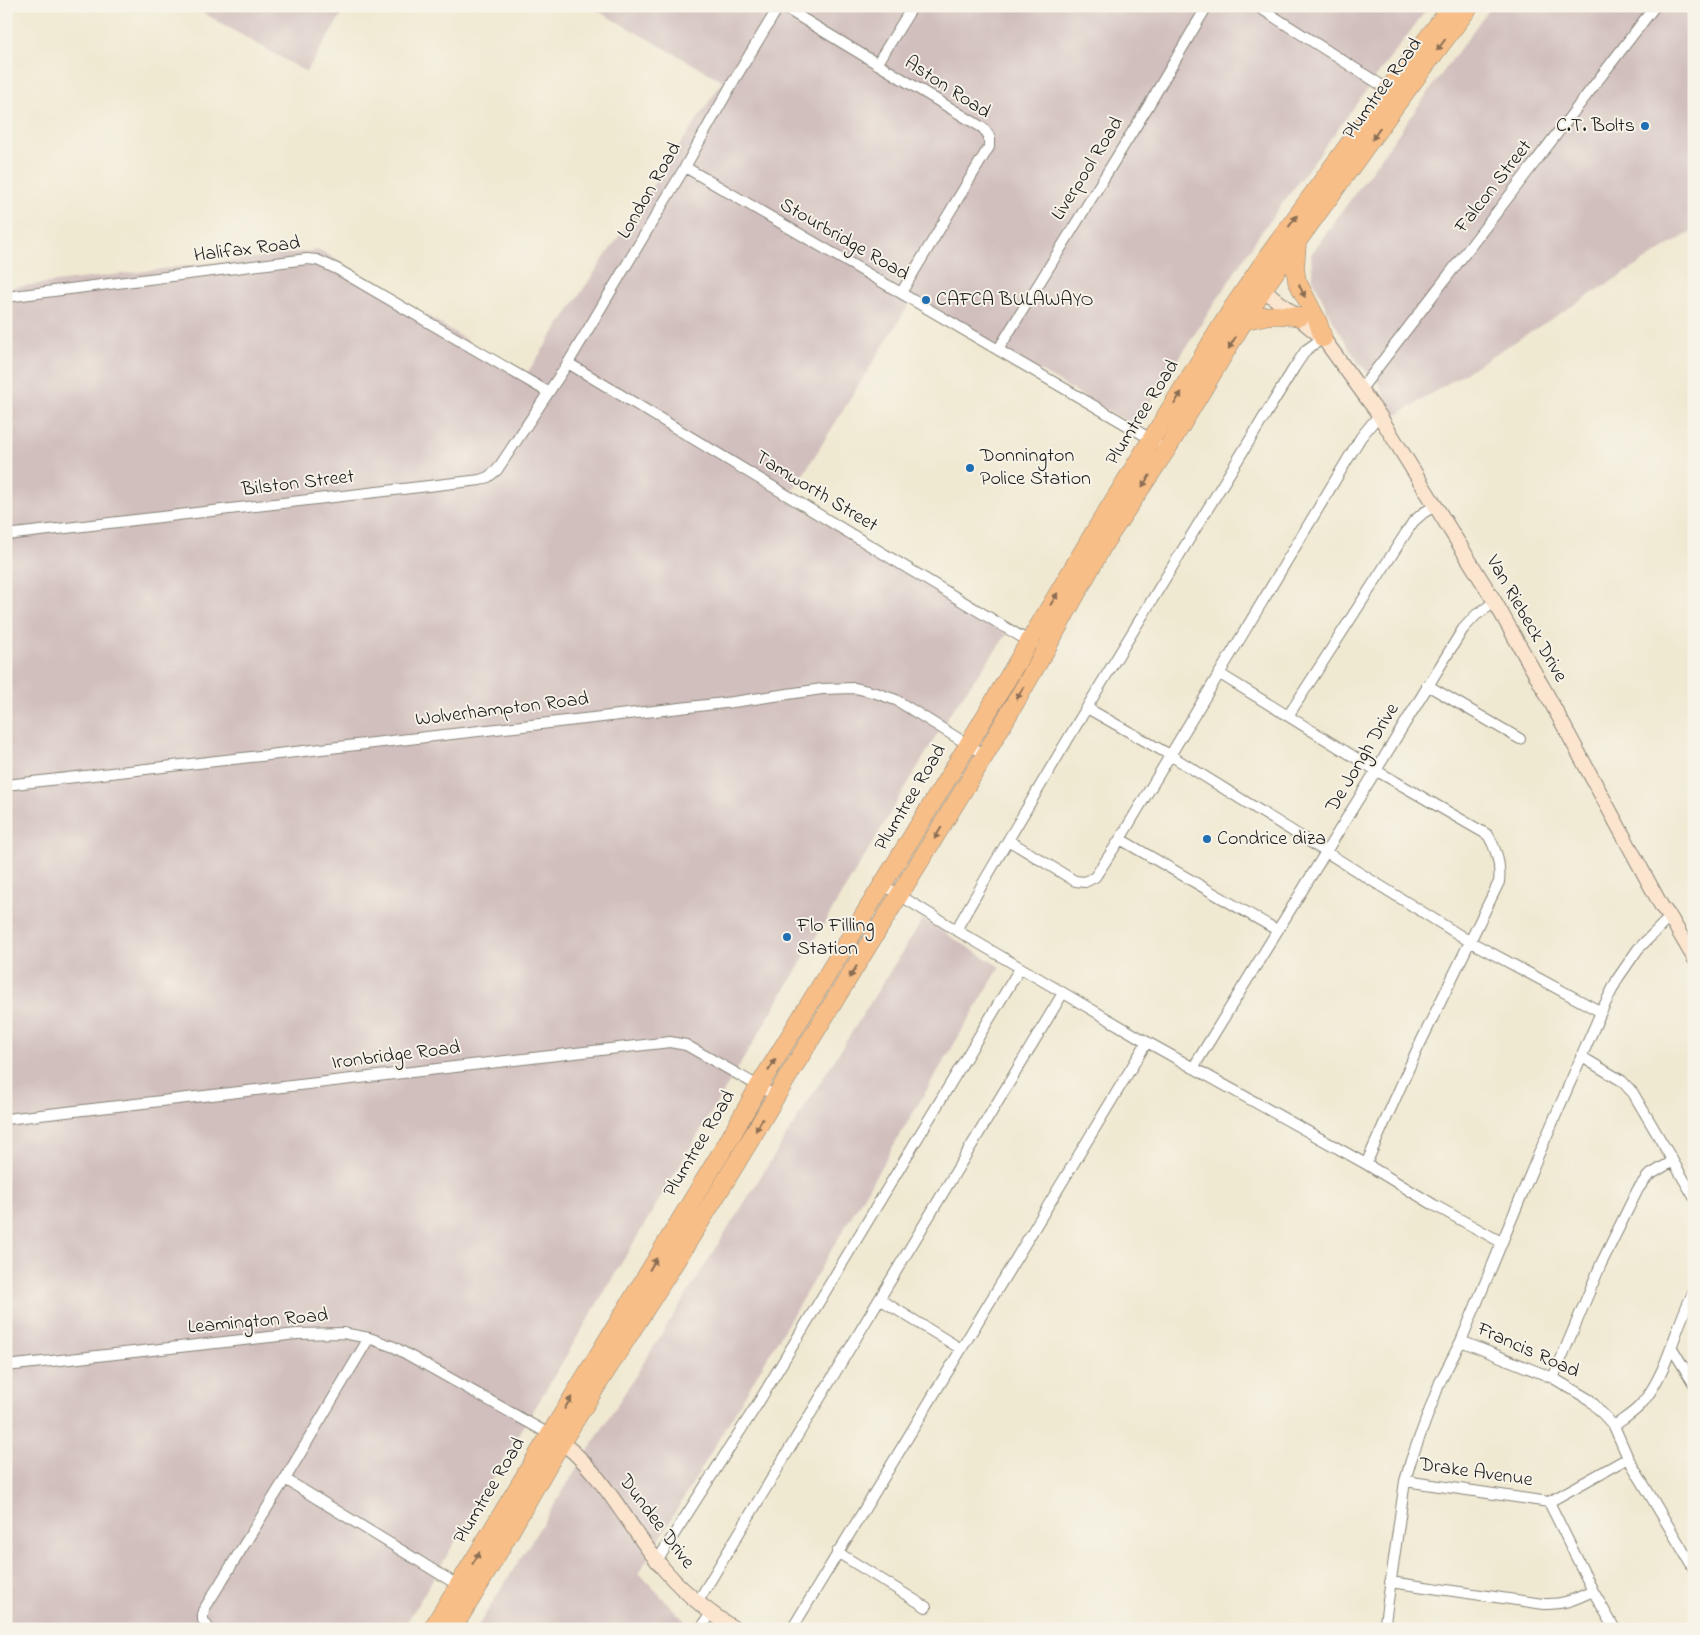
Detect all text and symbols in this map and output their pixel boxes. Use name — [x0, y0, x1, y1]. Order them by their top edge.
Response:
street label: Plumtree Road — [1336, 32, 1430, 146]
one-way arrow — [1436, 38, 1446, 52]
street label: Aston Road — [898, 49, 996, 127]
street label: Liverpool Road — [1045, 112, 1131, 226]
place label: C.T. Bolts — [1556, 112, 1635, 141]
marker: C.T. Bolts — [1639, 120, 1651, 132]
one-way arrow — [1370, 127, 1381, 140]
street label: Falcon Street — [1448, 134, 1540, 241]
street label: London Road — [611, 137, 689, 245]
street label: Stourbridge Road — [773, 191, 914, 290]
one-way arrow — [1288, 214, 1298, 228]
street label: Halifax Road — [192, 229, 302, 271]
one-way arrow — [1298, 284, 1306, 298]
place label: CAFCA BULAWAYO — [936, 286, 1094, 315]
marker: CAFCA BULAWAYO — [920, 294, 932, 306]
one-way arrow — [1227, 336, 1237, 349]
street label: Plumtree Road — [1099, 354, 1187, 472]
one-way arrow — [1173, 391, 1182, 404]
place label: Donnington Police Station — [979, 442, 1091, 494]
street label: Tamworth Street — [749, 444, 883, 540]
marker: Donnington Police Station — [964, 462, 976, 474]
street label: Bilston Street — [239, 463, 356, 505]
one-way arrow — [1141, 474, 1151, 488]
street label: Van Riebeck Drive — [1477, 549, 1574, 688]
one-way arrow — [1049, 592, 1058, 605]
street label: Wolverhampton Road — [414, 685, 590, 735]
one-way arrow — [1016, 687, 1025, 700]
street label: De Jongh Drive — [1318, 698, 1408, 820]
street label: Plumtree Road — [868, 739, 954, 857]
place label: Condrice diza — [1217, 825, 1326, 854]
one-way arrow — [933, 827, 942, 840]
marker: Condrice diza — [1201, 833, 1213, 845]
place label: Flo Filling Station — [796, 912, 874, 964]
marker: Flo Filling Station — [781, 931, 793, 943]
one-way arrow — [848, 965, 857, 978]
street label: Ironbridge Road — [330, 1034, 462, 1079]
one-way arrow — [768, 1058, 777, 1072]
street label: Plumtree Road — [657, 1085, 743, 1203]
one-way arrow — [755, 1119, 764, 1132]
one-way arrow — [648, 1258, 657, 1271]
street label: Leamington Road — [187, 1301, 329, 1344]
street label: Francis Road — [1471, 1315, 1584, 1386]
one-way arrow — [563, 1396, 572, 1409]
street label: Plumtree Road — [447, 1432, 533, 1550]
street label: Drake Avenue — [1416, 1451, 1535, 1495]
street label: Dundee Drive — [610, 1468, 701, 1575]
one-way arrow — [471, 1551, 480, 1564]

